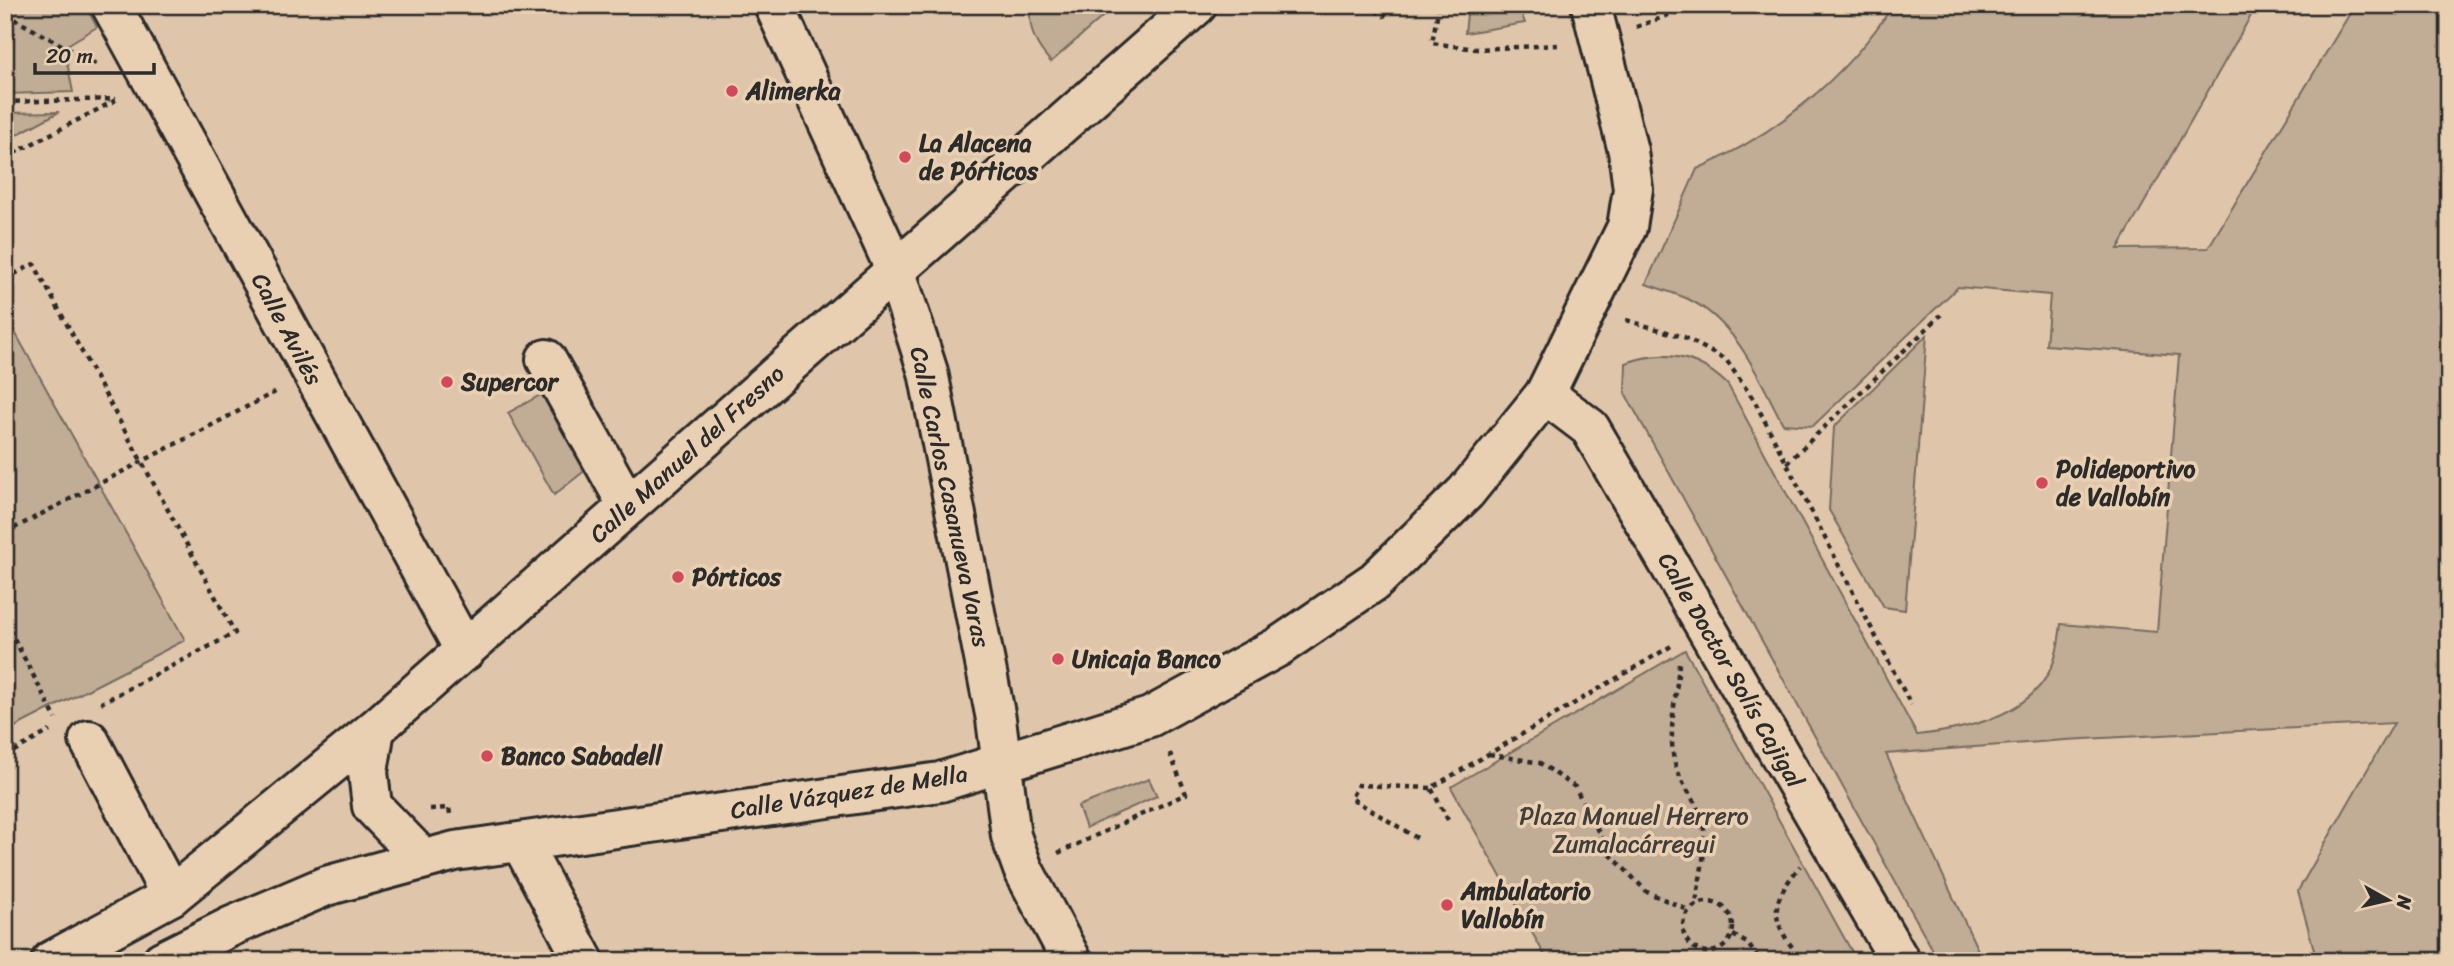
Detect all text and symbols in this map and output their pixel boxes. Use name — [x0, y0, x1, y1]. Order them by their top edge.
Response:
scale bar — [35, 32, 154, 76]
text: 20 m — [46, 37, 93, 75]
place label: Alimerka — [745, 70, 842, 112]
marker: Alimerka — [724, 83, 740, 99]
place label: La Alacena de Pórticos — [919, 122, 1039, 192]
marker: La Alacena de Pórticos — [897, 149, 913, 165]
street label: Calle Avilés — [240, 265, 334, 393]
street label: Calle Carlos Casanueva Varas — [898, 343, 1003, 652]
street label: Calle Manuel del Fresno — [579, 354, 795, 554]
place label: Supercor — [460, 361, 560, 403]
marker: Supercor — [439, 374, 455, 390]
place label: Polideportivo de Vallobín — [2056, 448, 2195, 518]
marker: Polideportivo de Vallobín — [2034, 475, 2050, 491]
street label: Calle Doctor Solís Cajigal — [1646, 544, 1816, 797]
place label: Pórticos — [692, 556, 782, 598]
marker: Pórticos — [670, 569, 686, 585]
place label: Unicaja Banco — [1072, 638, 1222, 680]
marker: Unicaja Banco — [1050, 651, 1066, 667]
place label: Banco Sabadell — [501, 735, 663, 777]
marker: Banco Sabadell — [479, 748, 495, 764]
street label: Calle Vázquez de Mella — [727, 753, 971, 831]
park label: Plaza Manuel Herrero Zumalacárregui — [1519, 795, 1749, 865]
north arrow — [2352, 864, 2422, 934]
place label: Ambulatorio Vallobín — [1460, 870, 1592, 940]
text: N — [2387, 892, 2422, 912]
marker: Ambulatorio Vallobín — [1439, 897, 1455, 913]

